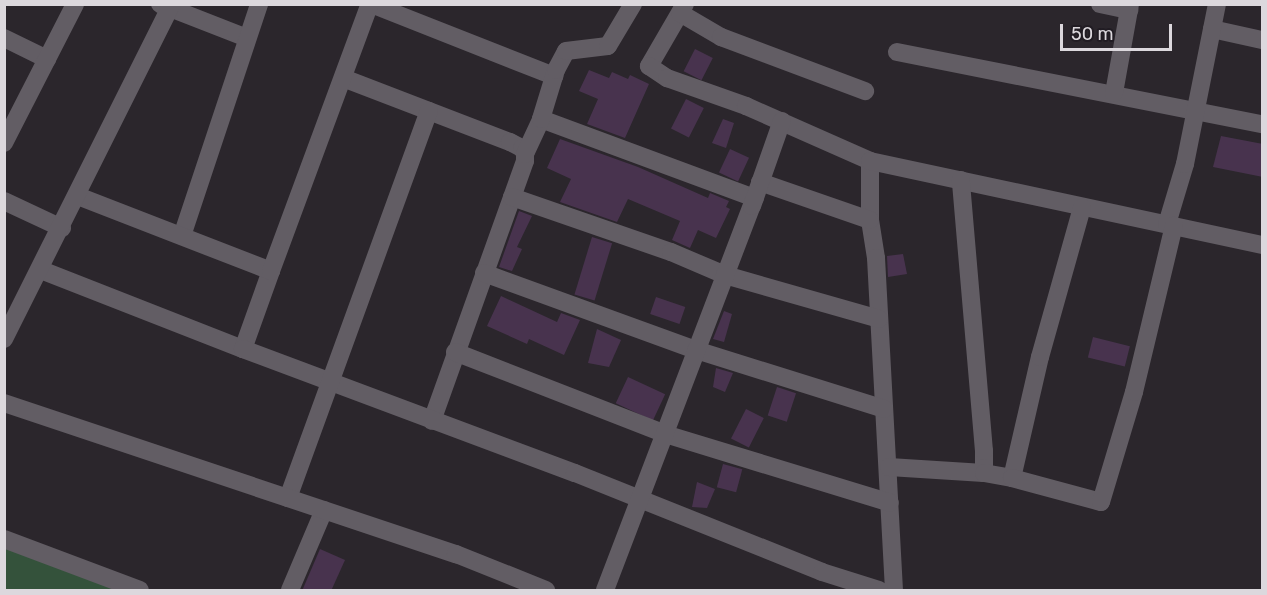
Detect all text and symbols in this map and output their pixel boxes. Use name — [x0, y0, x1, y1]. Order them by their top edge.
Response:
scale bar — [1063, 12, 1176, 50]
text: 50 m — [1071, 23, 1114, 45]

